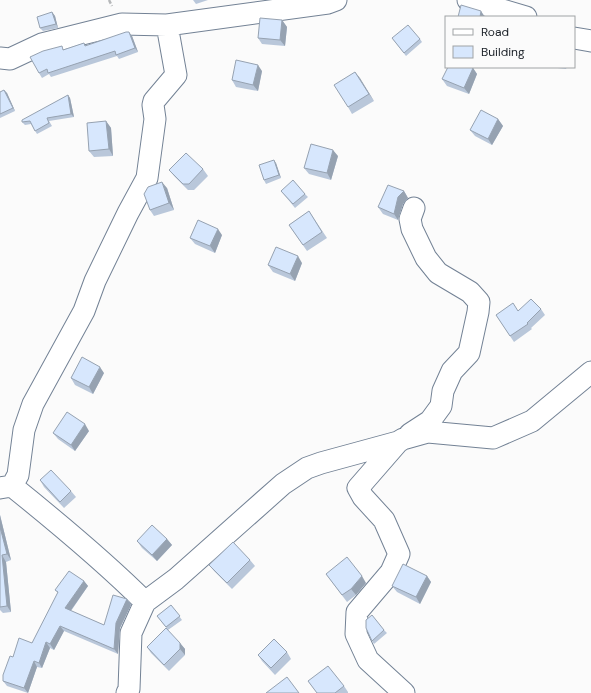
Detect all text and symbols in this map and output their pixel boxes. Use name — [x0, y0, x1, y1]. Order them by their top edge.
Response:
legend — [445, 16, 575, 68]
text: Road — [481, 24, 509, 40]
text: Building — [481, 44, 525, 60]

